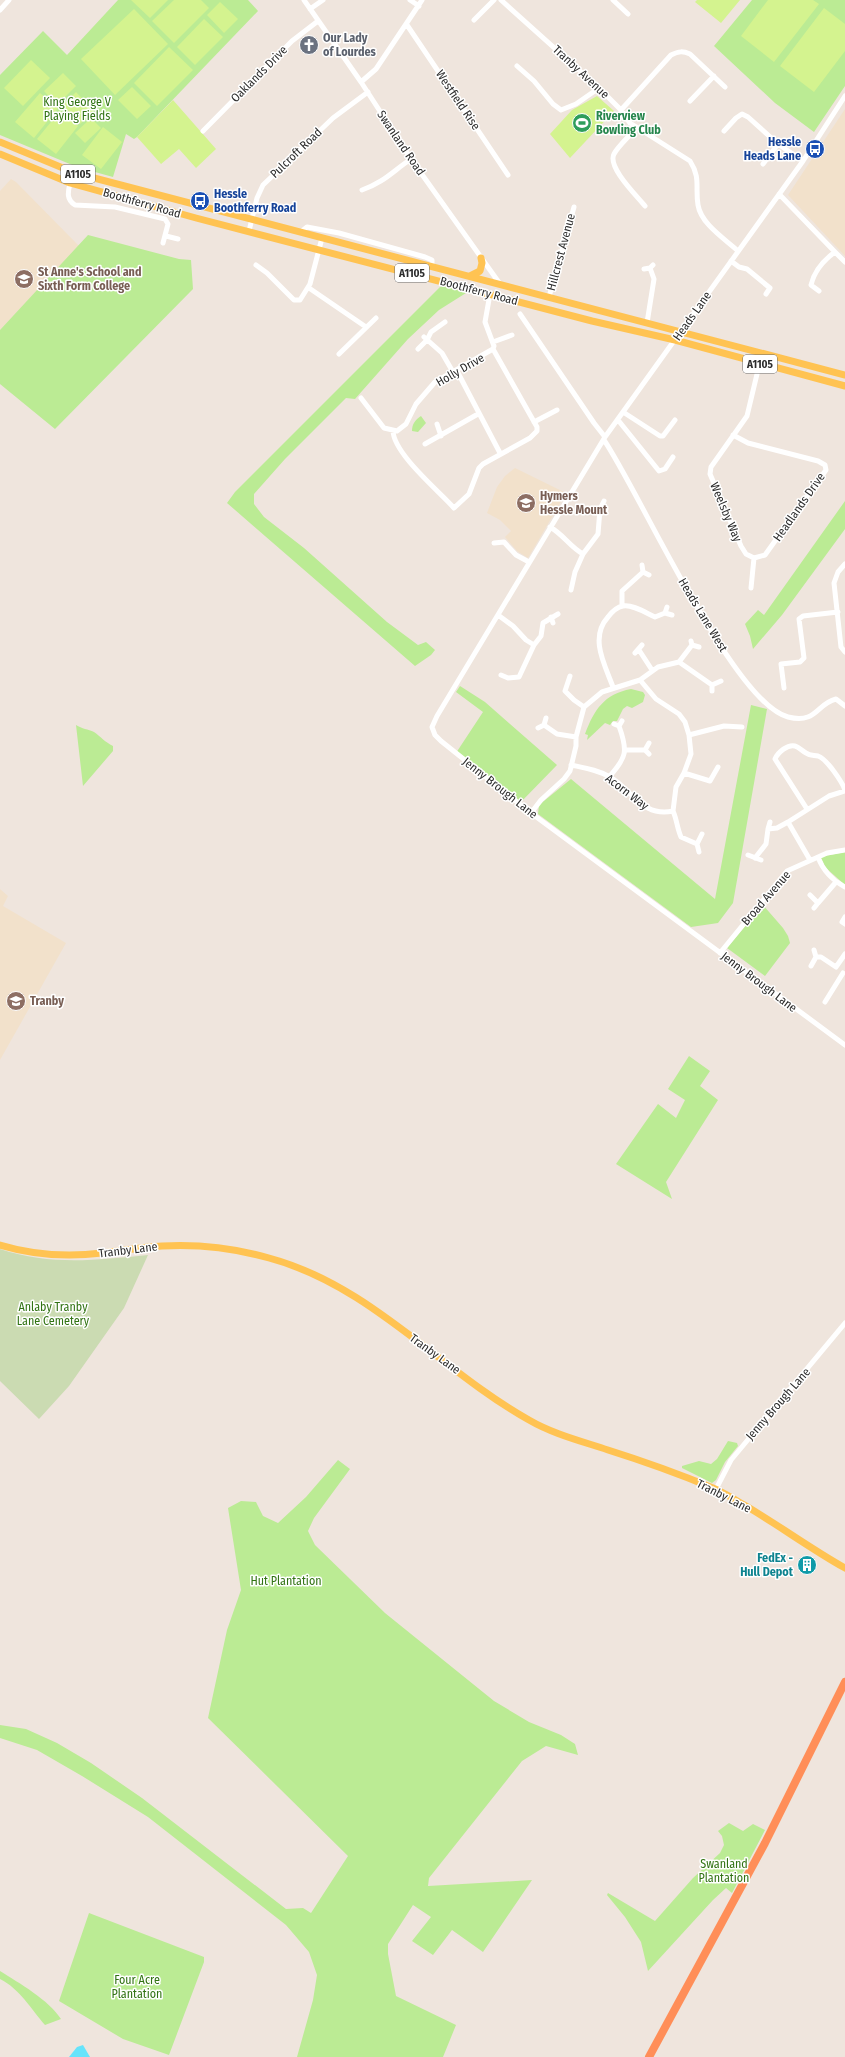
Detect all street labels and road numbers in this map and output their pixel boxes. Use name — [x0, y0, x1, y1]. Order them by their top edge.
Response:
street label: Tranby Avenue — [550, 42, 612, 102]
street label: Oaklands Drive — [228, 43, 290, 105]
street label: Westfield Rise — [433, 67, 483, 133]
street label: Swanland Road — [374, 108, 428, 178]
street label: Pulcroft Road — [267, 125, 325, 181]
road number: A1105 — [61, 165, 95, 183]
street label: Boothferry Road — [101, 185, 183, 221]
street label: Hillcrest Avenue — [544, 212, 578, 292]
road number: A1105 — [395, 264, 429, 282]
street label: Boothferry Road — [438, 274, 520, 308]
street label: Heads Lane — [670, 289, 714, 343]
street label: Holly Drive — [433, 351, 487, 389]
road number: A1105 — [743, 355, 777, 373]
street label: Headlands Drive — [770, 470, 828, 544]
street label: Weelsby Way — [707, 480, 745, 544]
street label: Heads Lane West — [676, 576, 731, 654]
street label: Jenny Brough Lane — [460, 754, 540, 822]
street label: Acorn Way — [603, 771, 652, 813]
street label: Broad Avenue — [738, 868, 794, 928]
street label: Jenny Brough Lane — [718, 949, 800, 1015]
street label: Tranby Lane — [98, 1239, 158, 1261]
street label: Tranby Lane — [407, 1331, 463, 1377]
street label: Jenny Brough Lane — [743, 1365, 813, 1443]
street label: Tranby Lane — [694, 1476, 754, 1516]

